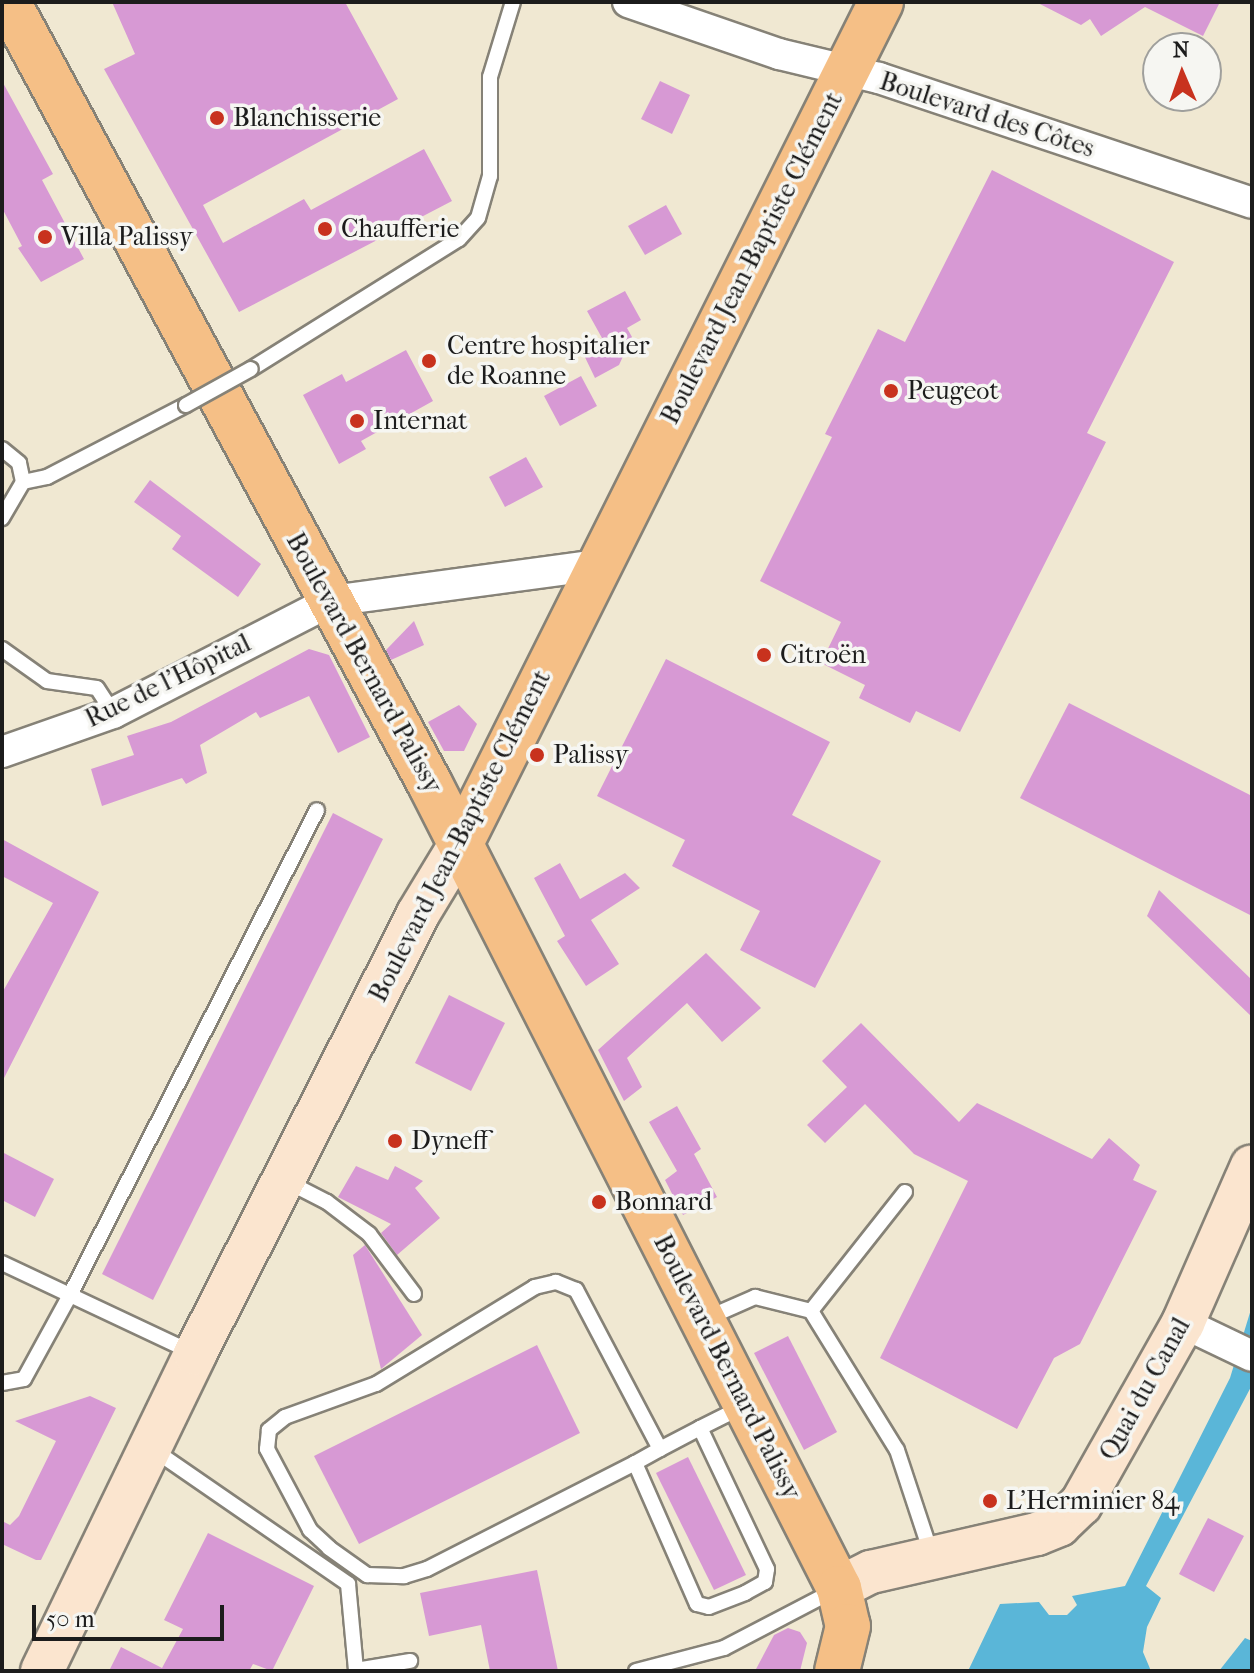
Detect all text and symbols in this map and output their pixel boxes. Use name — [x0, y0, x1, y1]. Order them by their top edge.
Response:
north arrow — [1142, 32, 1222, 112]
text: N — [1172, 37, 1190, 63]
street label: Boulevard des Côtes — [876, 66, 1098, 164]
street label: Boulevard Jean-Baptiste Clément — [654, 87, 850, 429]
place label: Blanchisserie — [233, 102, 381, 134]
marker: Blanchisserie — [208, 109, 226, 127]
place label: Chaufferie — [341, 213, 459, 245]
marker: Chaufferie — [316, 220, 334, 238]
place label: Villa Palissy — [61, 221, 193, 253]
marker: Villa Palissy — [36, 228, 54, 246]
place label: Centre hospitalier de Roanne — [447, 330, 650, 392]
marker: Centre hospitalier de Roanne — [418, 350, 440, 372]
place label: Peugeot — [907, 375, 999, 407]
marker: Peugeot — [882, 382, 900, 400]
place label: Internat — [373, 405, 468, 437]
marker: Internat — [348, 412, 366, 430]
street label: Boulevard Bernard Palissy — [279, 527, 449, 799]
street label: Rue de l'Hôpital — [80, 627, 256, 735]
place label: Citroën — [780, 639, 866, 671]
marker: Citroën — [755, 646, 773, 664]
street label: Boulevard Jean-Baptiste Clément — [362, 665, 558, 1007]
place label: Palissy — [553, 739, 628, 771]
marker: Palissy — [528, 746, 546, 764]
place label: Dyneff — [411, 1125, 488, 1157]
marker: Dyneff — [386, 1132, 404, 1150]
place label: Bonnard — [615, 1186, 712, 1218]
marker: Bonnard — [590, 1193, 608, 1211]
street label: Boulevard Bernard Palissy — [647, 1229, 807, 1505]
street label: Quai du Canal — [1093, 1312, 1197, 1466]
place label: L'Herminier 84 — [1006, 1485, 1179, 1517]
marker: L'Herminier 84 — [981, 1492, 999, 1510]
scale bar — [36, 1589, 228, 1639]
text: 50 m — [46, 1605, 95, 1633]

